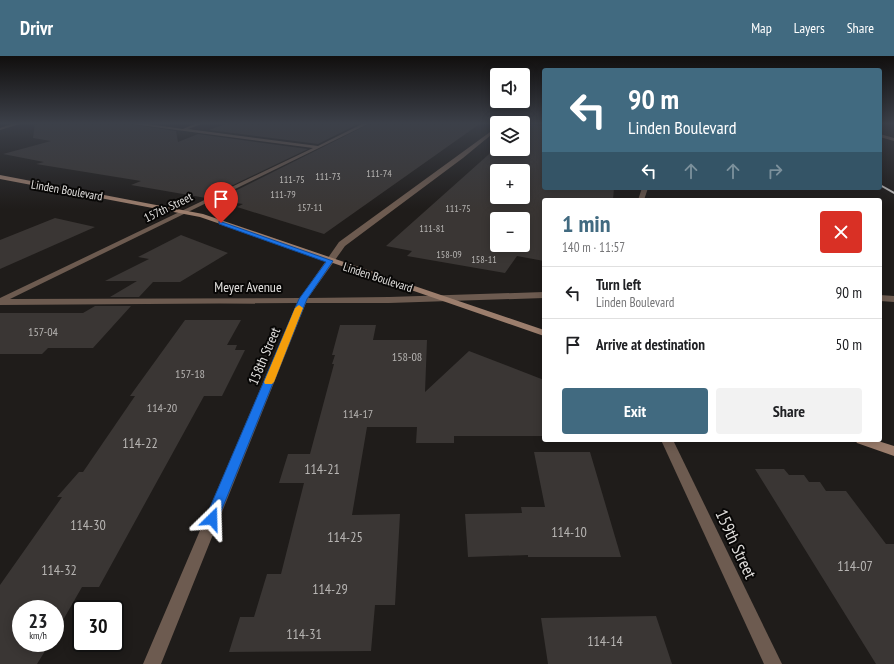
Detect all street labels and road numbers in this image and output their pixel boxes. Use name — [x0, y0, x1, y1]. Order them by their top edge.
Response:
street label: Linden Boulevard — [30, 176, 104, 204]
street label: 157th Street — [141, 189, 195, 225]
street label: Linden Boulevard — [341, 259, 415, 295]
street label: Meyer Avenue — [214, 278, 282, 296]
street label: 158th Street — [244, 324, 284, 388]
street label: 159th Street — [710, 506, 762, 582]

